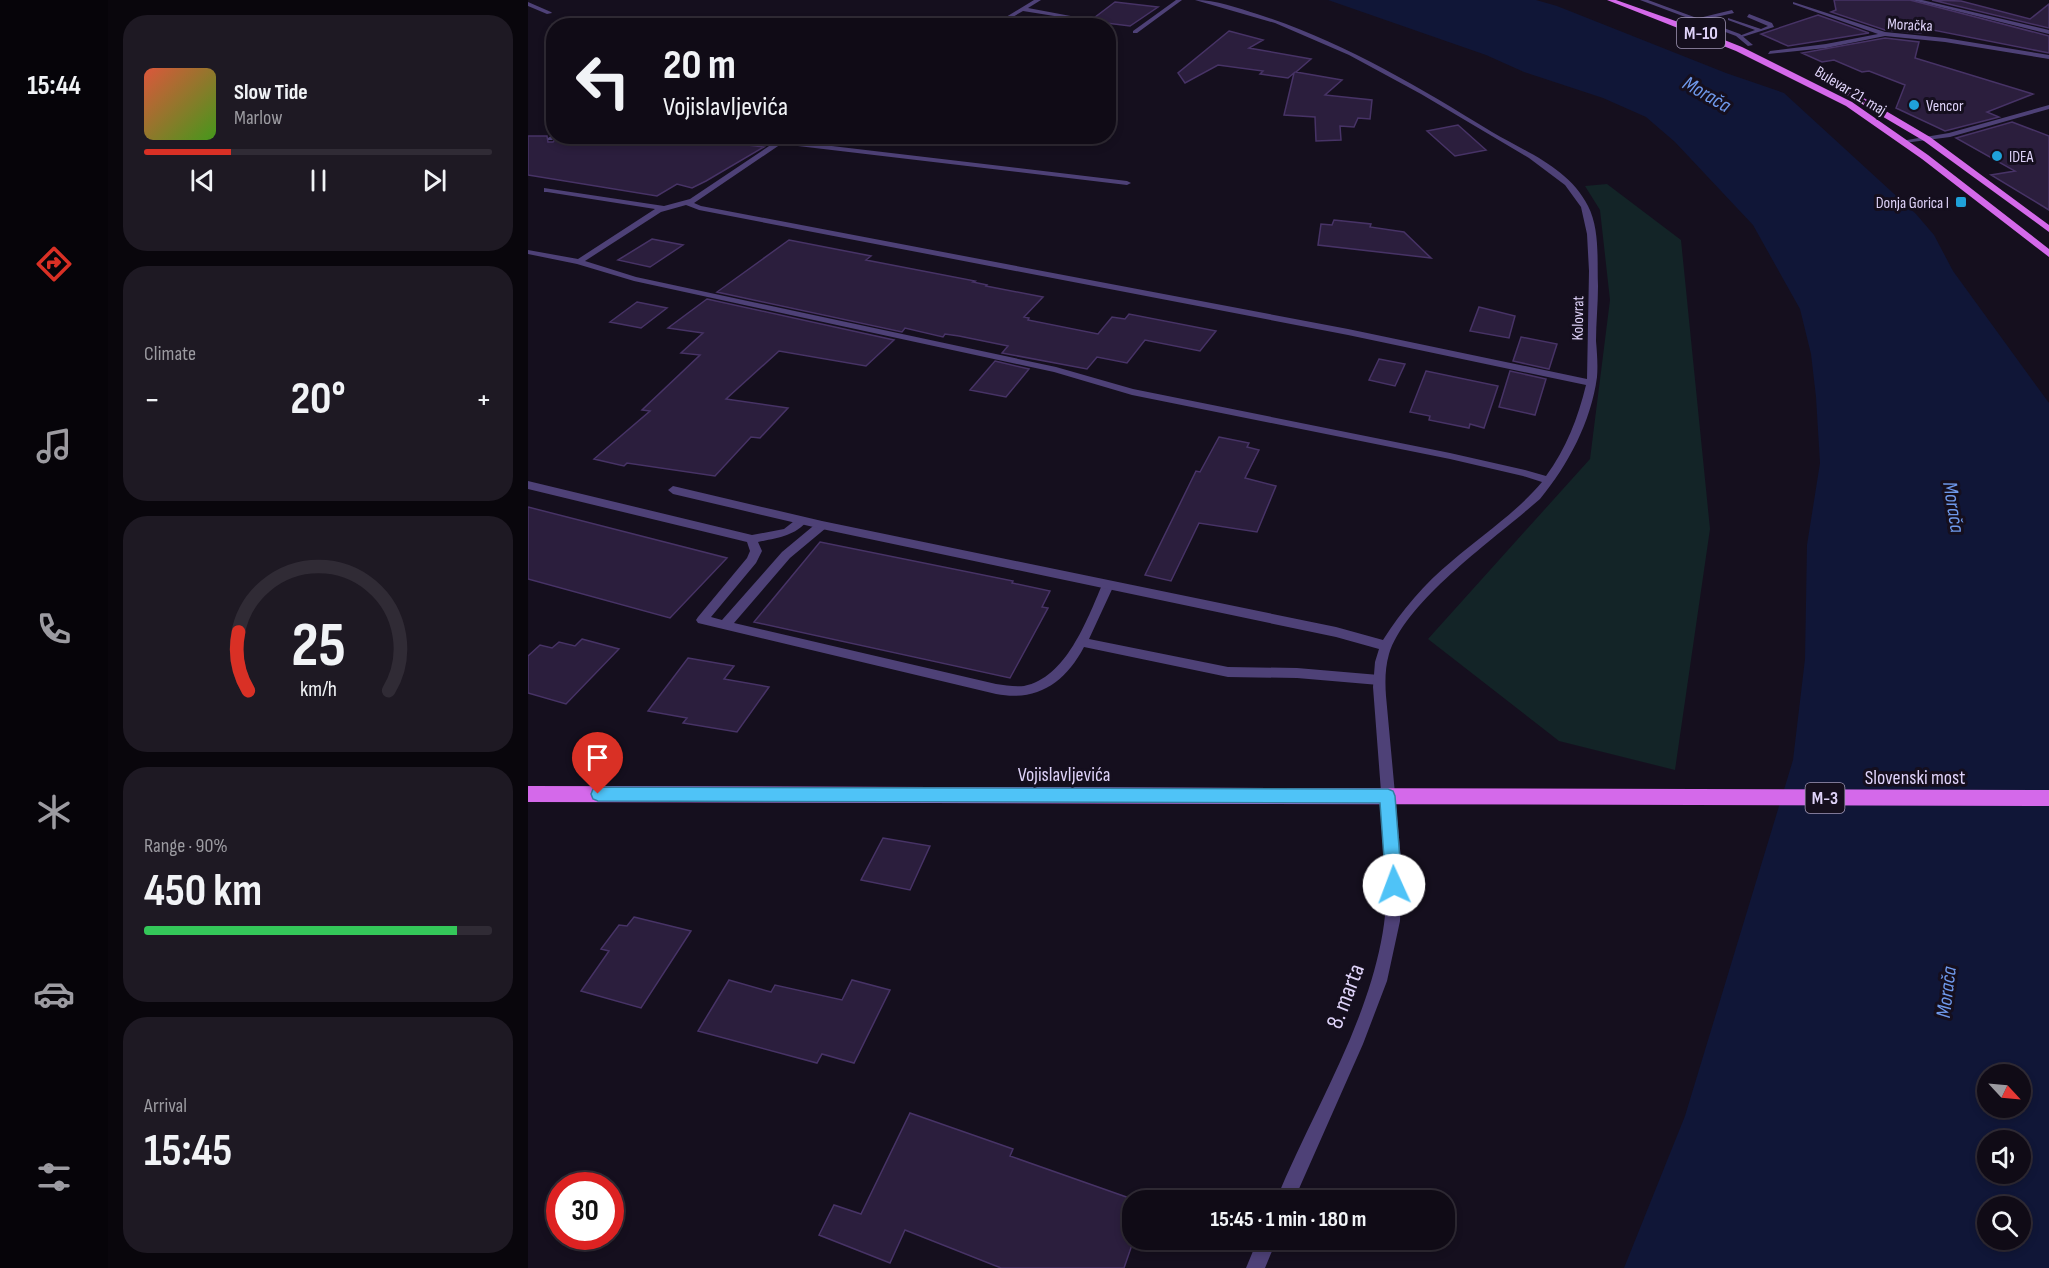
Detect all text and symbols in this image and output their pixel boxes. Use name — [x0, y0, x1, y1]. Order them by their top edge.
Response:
street label: Moračka — [1887, 15, 1933, 36]
road number: M-10 — [1677, 18, 1725, 48]
text: 20 m — [663, 40, 736, 91]
icon: left — [564, 42, 642, 120]
street label: Bulevar 21. maj — [1811, 63, 1889, 120]
text: 15:44 — [27, 70, 81, 102]
water label: Morača — [1678, 71, 1736, 118]
text: Slow Tide — [234, 79, 308, 106]
text: Vojislavljevića — [663, 91, 788, 123]
place label: Vencor — [1926, 97, 1964, 116]
marker: Vencor — [1907, 98, 1921, 112]
text: Marlow — [234, 106, 282, 130]
place label: IDEA — [2009, 148, 2034, 167]
marker: IDEA — [1990, 149, 2004, 163]
icon: previous — [186, 164, 219, 197]
icon: pause — [302, 164, 335, 197]
icon: next — [418, 164, 451, 197]
place label: Donja Gorica I — [1876, 194, 1949, 213]
marker: Donja Gorica I — [1954, 195, 1968, 209]
icon: directions — [33, 243, 75, 285]
street label: Kolovrat — [1569, 295, 1588, 341]
text: Climate — [144, 342, 196, 366]
text: 20° — [290, 372, 346, 427]
text: − — [144, 380, 160, 420]
text: + — [476, 380, 492, 420]
icon: music — [33, 425, 75, 467]
water label: Morača — [1937, 480, 1970, 535]
icon: phone — [33, 608, 75, 650]
text: 25 — [291, 609, 345, 684]
text: km/h — [299, 677, 337, 702]
pin — [572, 732, 623, 794]
icon: arrive — [581, 741, 614, 774]
street label: Vojislavljevića — [1018, 763, 1110, 787]
street label: Slovenski most — [1865, 766, 1965, 790]
road number: M-3 — [1806, 783, 1844, 813]
icon: climate — [33, 791, 75, 833]
text: Range · 90% — [144, 834, 228, 858]
position arrow — [1362, 853, 1426, 917]
text: 450 km — [144, 864, 262, 919]
street label: 8. marta — [1320, 960, 1371, 1033]
water label: Morača — [1931, 964, 1962, 1019]
icon: car — [33, 973, 75, 1015]
north arrow — [1977, 1064, 2031, 1118]
map controls — [1977, 1064, 2031, 1250]
text: Arrival — [144, 1094, 187, 1118]
text: 15:45 — [144, 1124, 232, 1179]
button: sound — [1977, 1130, 2031, 1184]
icon: filters — [33, 1156, 75, 1198]
speed limit sign: 30 — [546, 1172, 624, 1250]
button: search — [1977, 1196, 2031, 1250]
text: 15:45 · 1 min · 180 m — [1211, 1206, 1366, 1233]

